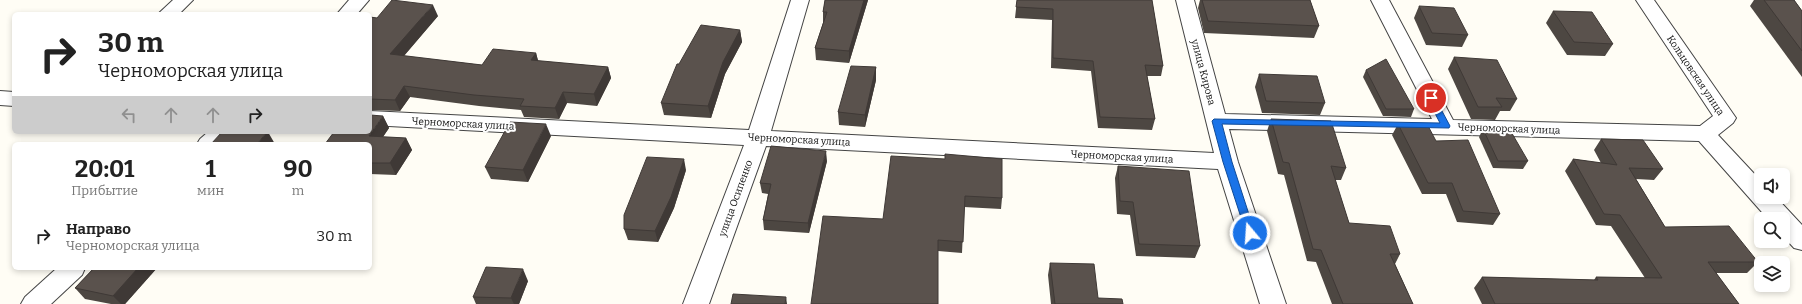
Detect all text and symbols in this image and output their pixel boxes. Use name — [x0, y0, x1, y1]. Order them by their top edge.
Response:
text: 30 m — [98, 26, 164, 59]
icon: right — [32, 28, 84, 80]
street label: Кольцовская улица — [1664, 33, 1727, 118]
street label: улица Кирова — [1188, 37, 1218, 107]
text: Черноморская улица — [98, 60, 283, 82]
pin — [1414, 81, 1448, 115]
icon: arrive — [1420, 87, 1442, 109]
icon: left — [118, 104, 140, 126]
icon: ahead — [160, 104, 182, 126]
icon: ahead — [202, 104, 224, 126]
icon: right — [244, 104, 266, 126]
street label: Черноморская улица — [411, 115, 515, 133]
street label: Черноморская улица — [1457, 121, 1561, 137]
street label: Черноморская улица — [747, 131, 851, 149]
street label: Черноморская улица — [1070, 148, 1174, 166]
text: 20:01 — [75, 155, 134, 183]
text: 1 — [205, 155, 216, 183]
text: 90 — [283, 155, 313, 183]
street label: улица Осипенко — [716, 158, 755, 239]
map controls — [1754, 168, 1790, 292]
button: sound — [1754, 168, 1790, 204]
text: Прибытие — [71, 183, 138, 198]
text: мин — [197, 183, 224, 198]
text: m — [292, 183, 304, 198]
position arrow — [1229, 212, 1271, 254]
button: search — [1754, 212, 1790, 248]
text: Направо — [66, 220, 131, 238]
icon: right — [32, 225, 54, 247]
text: 30 m — [317, 227, 352, 245]
text: Черноморская улица — [66, 238, 200, 253]
button: layers — [1754, 256, 1790, 292]

